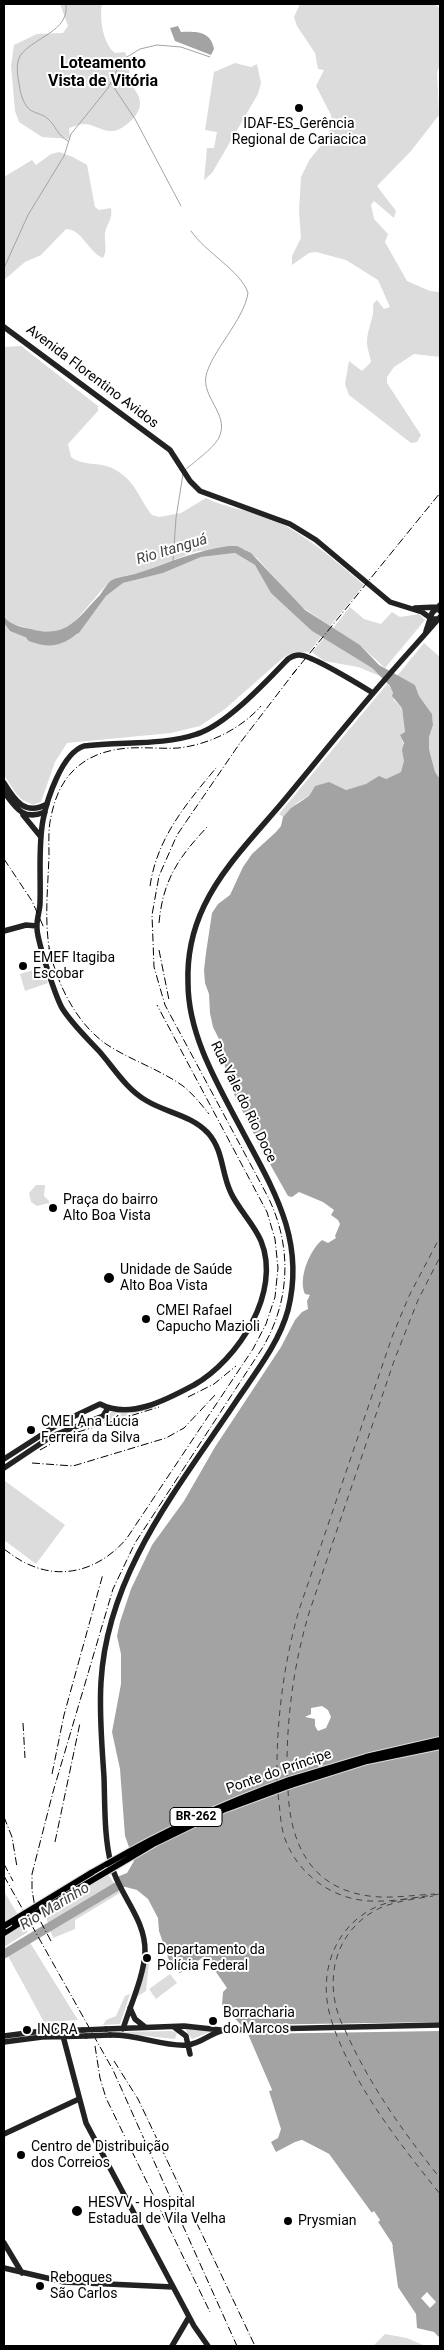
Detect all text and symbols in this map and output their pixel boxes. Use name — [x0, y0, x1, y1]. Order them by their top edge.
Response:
district label: Loteamento Vista de Vitória — [48, 54, 158, 92]
marker: IDAF-ES_Gerência Regional de Cariacica — [293, 102, 305, 114]
place label: IDAF-ES_Gerência Regional de Cariacica — [232, 116, 366, 148]
street label: Avenida Florentino Avidos — [23, 322, 161, 432]
water label: Rio Itanguá — [134, 531, 210, 569]
place label: EMEF Itagiba Escobar — [33, 950, 115, 982]
marker: EMEF Itagiba Escobar — [17, 960, 29, 972]
street label: Rua Vale do Rio Doce — [206, 1039, 280, 1165]
place label: Praça do bairro Alto Boa Vista — [63, 1192, 158, 1224]
marker: Praça do bairro Alto Boa Vista — [47, 1202, 59, 1214]
place label: Unidade de Saúde Alto Boa Vista — [120, 1262, 232, 1294]
marker: Unidade de Saúde Alto Boa Vista — [102, 1271, 116, 1285]
place label: CMEI Rafael Capucho Mazioli — [156, 1303, 260, 1335]
marker: CMEI Rafael Capucho Mazioli — [140, 1313, 152, 1325]
place label: CMEI Ana Lúcia Ferreira da Silva — [41, 1414, 140, 1446]
marker: CMEI Ana Lúcia Ferreira da Silva — [25, 1424, 37, 1436]
street label: Ponte do Príncipe — [224, 1746, 334, 1798]
road number: BR-262 — [170, 1808, 222, 1826]
water label: Rio Marinho — [17, 1879, 93, 1935]
place label: Departamento da Polícia Federal — [157, 1942, 265, 1974]
marker: Departamento da Polícia Federal — [141, 1952, 153, 1964]
place label: Borracharia do Marcos — [223, 2005, 295, 2038]
marker: Borracharia do Marcos — [207, 2015, 219, 2027]
place label: INCRA — [37, 2022, 78, 2038]
marker: INCRA — [21, 2024, 33, 2036]
place label: Centro de Distribuição dos Correios — [31, 2139, 169, 2172]
marker: Centro de Distribuição dos Correios — [15, 2149, 27, 2161]
place label: HESVV - Hospital Estadual de Vila Velha — [88, 2195, 226, 2228]
marker: HESVV - Hospital Estadual de Vila Velha — [70, 2204, 84, 2218]
place label: Prysmian — [298, 2213, 357, 2229]
marker: Prysmian — [282, 2215, 294, 2227]
place label: Reboques São Carlos — [50, 2270, 117, 2302]
marker: Reboques São Carlos — [34, 2280, 46, 2292]

